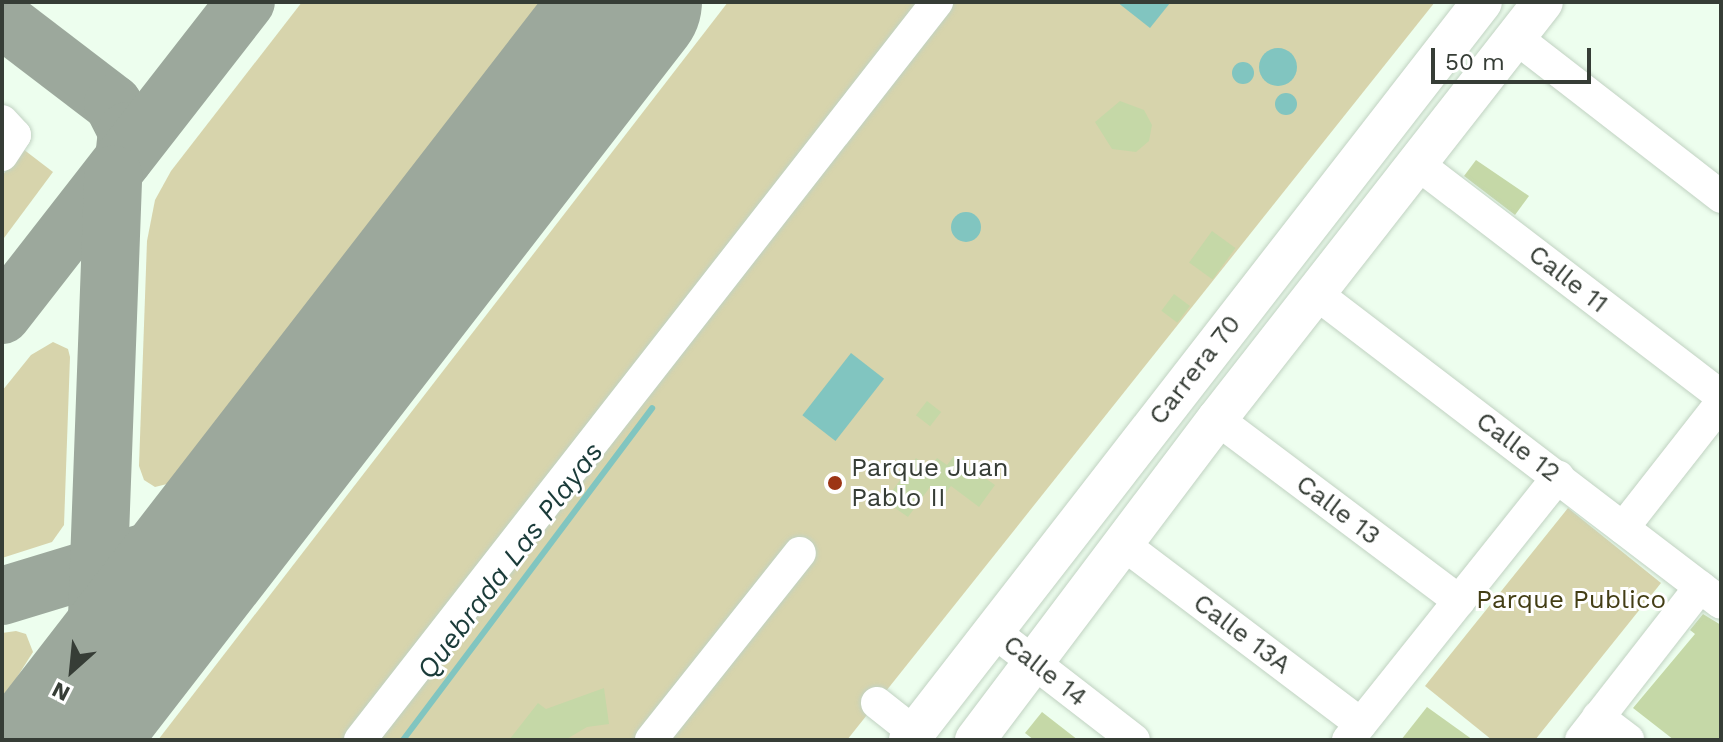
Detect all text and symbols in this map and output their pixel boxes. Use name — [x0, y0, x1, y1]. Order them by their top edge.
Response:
scale bar — [1435, 32, 1595, 82]
text: 50 m — [1445, 48, 1505, 76]
street label: Calle 11 — [1522, 238, 1614, 320]
street label: Carrera 70 — [1142, 308, 1248, 432]
street label: Calle 12 — [1470, 405, 1566, 489]
water label: Quebrada Las Playas — [410, 436, 610, 686]
place label: Parque Juan Pablo II — [851, 452, 1009, 514]
street label: Calle 13 — [1290, 468, 1386, 552]
marker: Parque Juan Pablo II — [826, 474, 844, 492]
park label: Parque Publico — [1476, 584, 1666, 616]
street label: Calle 13A — [1187, 587, 1297, 681]
street label: Calle 14 — [997, 628, 1093, 714]
north arrow — [32, 630, 112, 710]
text: N — [48, 677, 74, 707]

